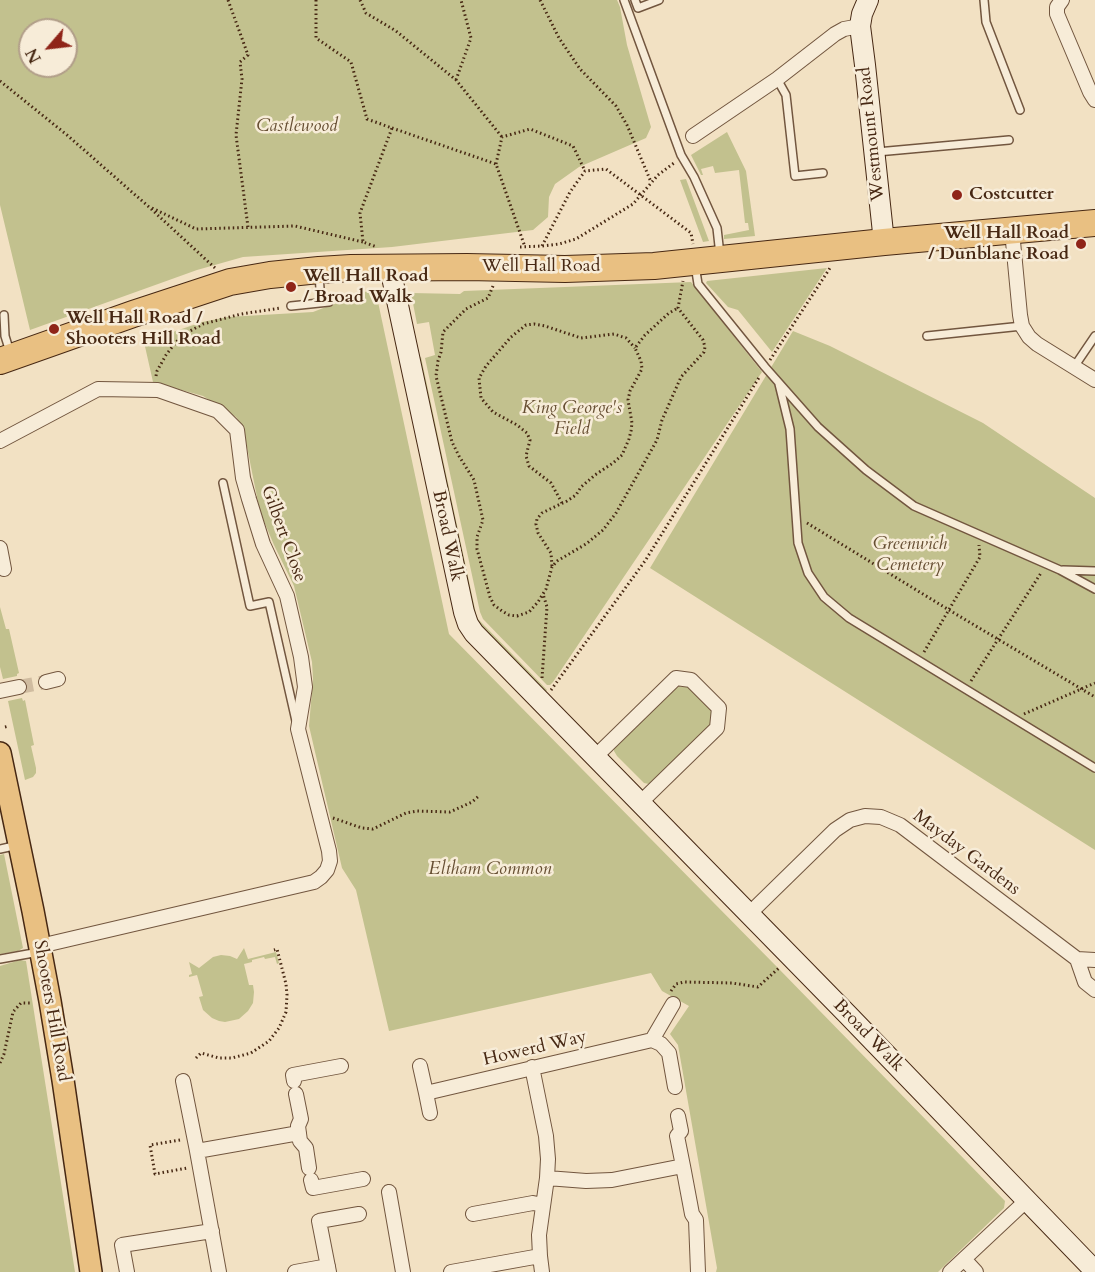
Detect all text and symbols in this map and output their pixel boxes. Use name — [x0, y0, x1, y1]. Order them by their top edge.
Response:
north arrow — [18, 18, 78, 78]
text: N — [21, 44, 47, 67]
street label: Westmount Road — [854, 66, 890, 202]
park label: Castlewood — [256, 116, 338, 138]
place label: Costcutter — [969, 184, 1054, 206]
marker: Costcutter — [950, 188, 964, 202]
place label: Well Hall Road / Dunblane Road — [928, 223, 1069, 266]
marker: Well Hall Road / Dunblane Road — [1074, 237, 1088, 251]
street label: Well Hall Road — [482, 256, 600, 278]
place label: Well Hall Road / Broad Walk — [303, 266, 428, 308]
marker: Well Hall Road / Broad Walk — [284, 280, 298, 294]
place label: Well Hall Road / Shooters Hill Road — [66, 308, 221, 350]
marker: Well Hall Road / Shooters Hill Road — [47, 322, 61, 336]
park label: King George's Field — [522, 398, 622, 440]
street label: Gilbert Close — [256, 483, 310, 585]
street label: Broad Walk — [427, 488, 467, 584]
park label: Greenwich Cemetery — [873, 534, 947, 576]
street label: Mayday Gardens — [908, 806, 1024, 900]
park label: Eltham Common — [429, 859, 551, 881]
street label: Shooters Hill Road — [28, 939, 74, 1083]
street label: Broad Walk — [828, 995, 908, 1077]
street label: Howerd Way — [481, 1027, 589, 1071]

